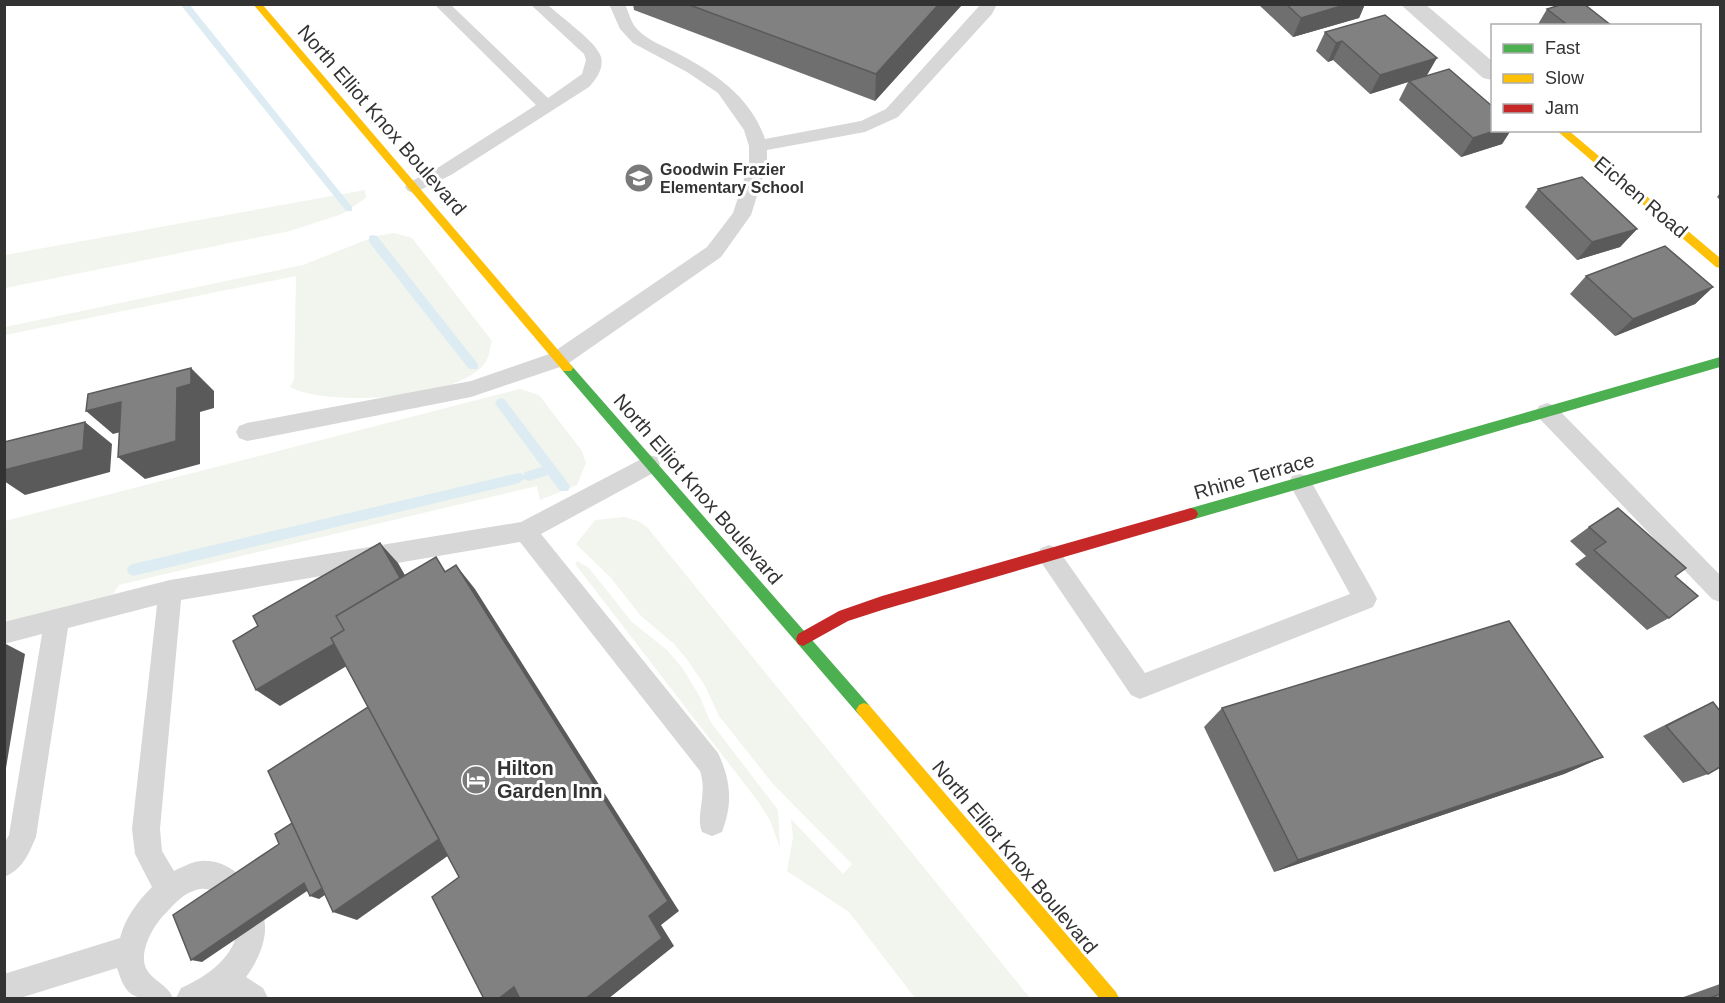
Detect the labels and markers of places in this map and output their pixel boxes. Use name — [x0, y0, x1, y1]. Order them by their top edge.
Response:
place label: Goodwin Frazier Elementary School — [660, 161, 804, 196]
school or university icon: Goodwin Frazier Elementary School — [623, 162, 655, 194]
place label: Hilton Garden Inn — [497, 757, 603, 802]
hotel icon: Hilton Garden Inn — [460, 764, 492, 796]

